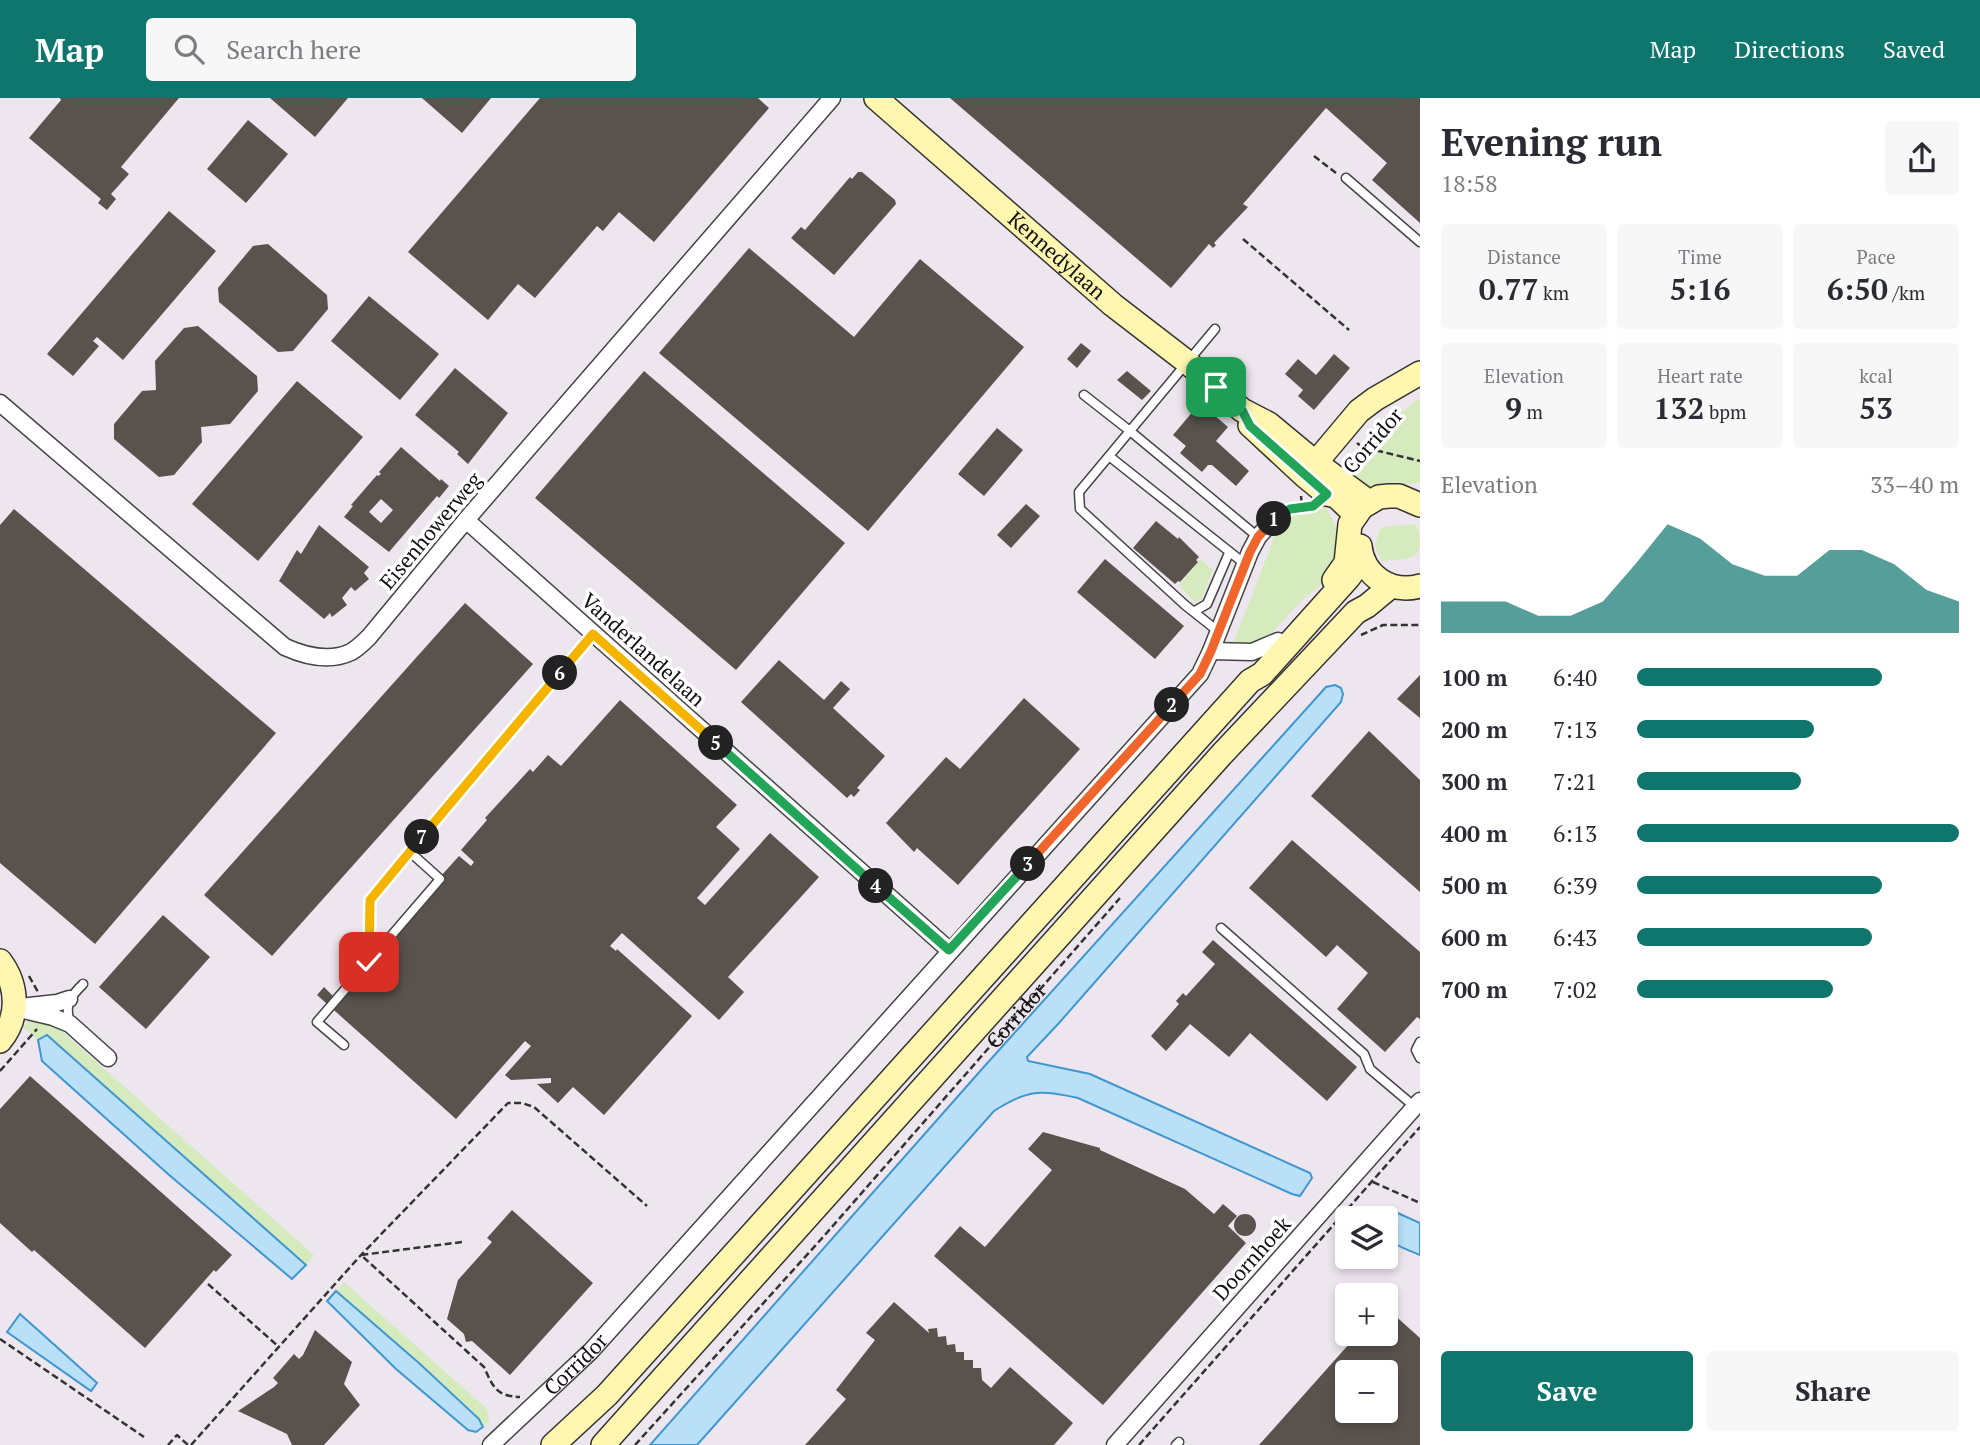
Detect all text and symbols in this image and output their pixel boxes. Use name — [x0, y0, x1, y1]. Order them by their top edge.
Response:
search box — [146, 18, 636, 81]
text: Map — [35, 28, 104, 71]
icon: search — [170, 30, 208, 68]
text: Search here — [226, 32, 361, 66]
text: Map — [1650, 33, 1696, 65]
text: Directions — [1734, 33, 1845, 65]
text: Saved — [1883, 33, 1945, 65]
text: Evening run — [1441, 117, 1662, 167]
button: share — [1885, 121, 1959, 195]
text: 18:58 — [1441, 168, 1498, 199]
street label: Kennedylaan — [1003, 205, 1113, 306]
text: Distance — [1487, 244, 1561, 269]
text: Time — [1678, 244, 1722, 269]
text: Pace — [1857, 244, 1895, 269]
text: 0.77 — [1479, 269, 1538, 309]
text: 5:16 — [1669, 269, 1731, 309]
text: 6:50 — [1827, 269, 1888, 309]
text: km — [1538, 280, 1569, 305]
text: /km — [1888, 280, 1925, 305]
pin — [1186, 357, 1246, 417]
text: Elevation — [1484, 363, 1564, 388]
text: Heart rate — [1657, 363, 1743, 388]
text: kcal — [1859, 363, 1893, 388]
icon: arrive — [1197, 368, 1235, 406]
text: 9 — [1505, 388, 1522, 428]
text: 132 — [1654, 388, 1704, 428]
text: 53 — [1859, 388, 1893, 428]
text: m — [1522, 399, 1543, 424]
text: bpm — [1704, 399, 1746, 424]
street label: Corridor — [1336, 402, 1409, 479]
street label: Eisenhowerweg — [373, 465, 488, 595]
text: Elevation — [1441, 469, 1538, 500]
text: 33–40 m — [1870, 469, 1959, 500]
pin: 1 — [1256, 502, 1292, 536]
text: 1 — [1268, 506, 1279, 531]
street label: Vanderlandelaan — [576, 586, 712, 713]
pin: 6 — [542, 656, 578, 690]
text: 6 — [554, 660, 565, 685]
text: 100 m — [1441, 662, 1507, 693]
text: 6:40 — [1553, 662, 1597, 693]
pin: 2 — [1154, 688, 1190, 722]
text: 2 — [1166, 692, 1177, 717]
text: 200 m — [1441, 714, 1507, 745]
text: 7:13 — [1553, 714, 1597, 745]
pin: 5 — [698, 726, 734, 760]
text: 5 — [710, 730, 721, 755]
text: 300 m — [1441, 766, 1507, 797]
text: 7:21 — [1553, 766, 1597, 797]
text: 400 m — [1441, 818, 1507, 849]
text: 6:13 — [1553, 818, 1597, 849]
pin: 7 — [404, 820, 440, 854]
text: 7 — [416, 824, 427, 849]
pin: 3 — [1010, 846, 1046, 882]
text: 3 — [1022, 851, 1033, 876]
pin: 4 — [858, 868, 894, 904]
text: 500 m — [1441, 870, 1507, 901]
text: 6:39 — [1553, 870, 1597, 901]
text: 4 — [870, 873, 881, 898]
text: 600 m — [1441, 922, 1507, 953]
text: 6:43 — [1553, 922, 1597, 953]
pin — [339, 932, 399, 992]
icon: check — [350, 943, 388, 981]
text: 700 m — [1441, 974, 1507, 1005]
text: 7:02 — [1553, 974, 1597, 1005]
street label: Corridor — [979, 977, 1052, 1054]
map controls — [1335, 1206, 1398, 1423]
button: layers — [1335, 1206, 1398, 1269]
street label: Doornhoek — [1206, 1210, 1297, 1306]
button: + — [1335, 1283, 1398, 1346]
street label: Corridor — [537, 1327, 613, 1401]
button: Save — [1441, 1351, 1693, 1431]
button: Share — [1707, 1351, 1959, 1431]
button: − — [1335, 1360, 1398, 1423]

